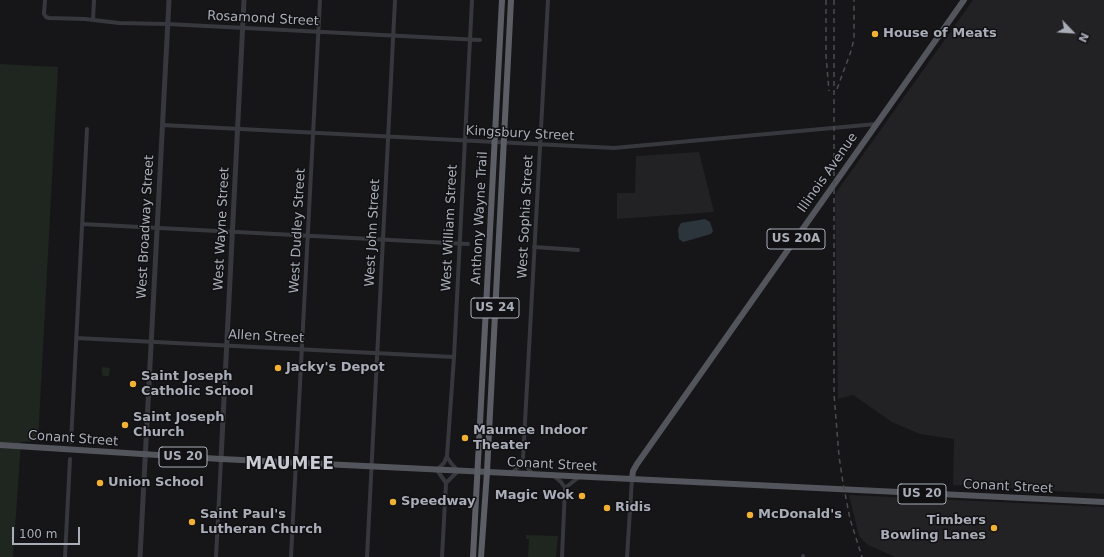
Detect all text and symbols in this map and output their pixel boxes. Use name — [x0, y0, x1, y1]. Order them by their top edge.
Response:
street label: Rosamond Street — [207, 8, 319, 30]
north arrow — [1052, 12, 1092, 52]
place label: House of Meats — [883, 26, 997, 42]
marker: House of Meats — [870, 29, 880, 39]
text: N — [1075, 30, 1091, 44]
street label: Kingsbury Street — [465, 123, 575, 145]
street label: Illinois Avenue — [795, 130, 861, 216]
street label: Anthony Wayne Trail — [469, 151, 491, 285]
street label: West Broadway Street — [134, 155, 158, 299]
street label: West Sophia Street — [515, 155, 537, 279]
street label: West William Street — [439, 164, 461, 292]
street label: West Wayne Street — [211, 167, 233, 291]
street label: West Dudley Street — [287, 168, 309, 294]
street label: West John Street — [362, 179, 384, 287]
road number: US 20A — [767, 229, 825, 249]
road number: US 24 — [471, 298, 519, 318]
street label: Allen Street — [228, 327, 304, 347]
place label: Jacky's Depot — [286, 360, 385, 376]
marker: Jacky's Depot — [273, 363, 283, 373]
place label: Saint Joseph Catholic School — [141, 369, 253, 400]
marker: Saint Joseph Catholic School — [128, 379, 138, 389]
place label: Saint Joseph Church — [133, 410, 224, 441]
marker: Saint Joseph Church — [120, 420, 130, 430]
place label: Maumee Indoor Theater — [473, 423, 587, 454]
street label: Conant Street — [27, 428, 119, 450]
marker: Maumee Indoor Theater — [460, 433, 470, 443]
road number: US 20 — [159, 447, 207, 467]
district label: MAUMEE — [245, 455, 335, 475]
street label: Conant Street — [507, 455, 597, 475]
place label: Union School — [108, 475, 204, 491]
street label: Conant Street — [963, 477, 1053, 497]
marker: Union School — [95, 478, 105, 488]
road number: US 20 — [898, 484, 946, 504]
place label: Magic Wok — [495, 488, 574, 504]
marker: Magic Wok — [577, 491, 587, 501]
place label: Speedway — [401, 494, 475, 510]
marker: Speedway — [388, 497, 398, 507]
place label: Ridis — [615, 500, 651, 516]
marker: Ridis — [602, 503, 612, 513]
place label: Saint Paul's Lutheran Church — [200, 507, 322, 538]
place label: McDonald's — [758, 507, 842, 523]
marker: McDonald's — [745, 510, 755, 520]
place label: Timbers Bowling Lanes — [880, 513, 986, 544]
marker: Saint Paul's Lutheran Church — [187, 517, 197, 527]
scale bar — [14, 519, 82, 545]
marker: Timbers Bowling Lanes — [989, 523, 999, 533]
text: 100 m — [19, 527, 57, 541]

